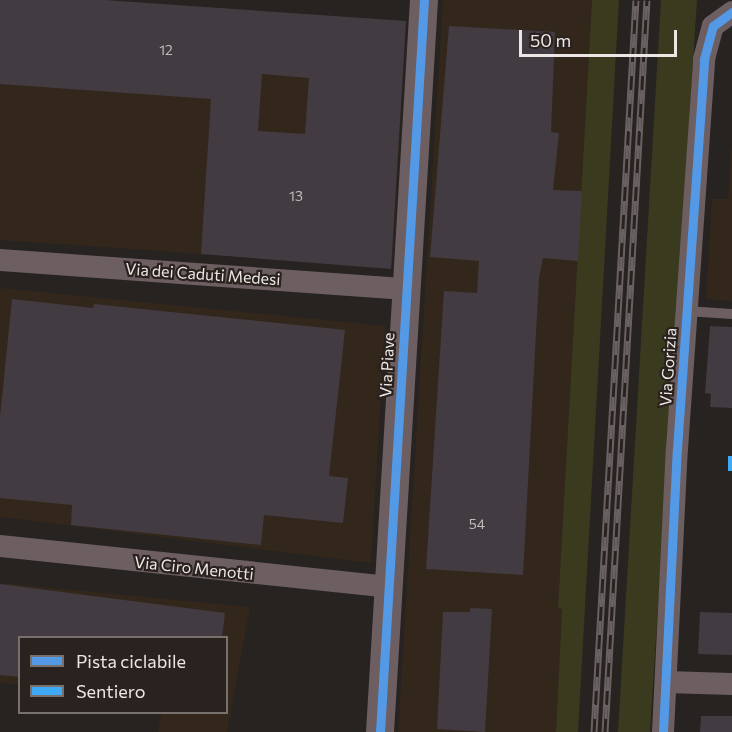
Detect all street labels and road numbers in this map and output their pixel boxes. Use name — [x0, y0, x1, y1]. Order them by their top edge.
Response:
street label: Via dei Caduti Medesi — [125, 259, 281, 289]
street label: Via Gorizia — [656, 327, 680, 407]
street label: Via Piave — [376, 332, 398, 398]
street label: Via Ciro Menotti — [133, 552, 255, 584]

